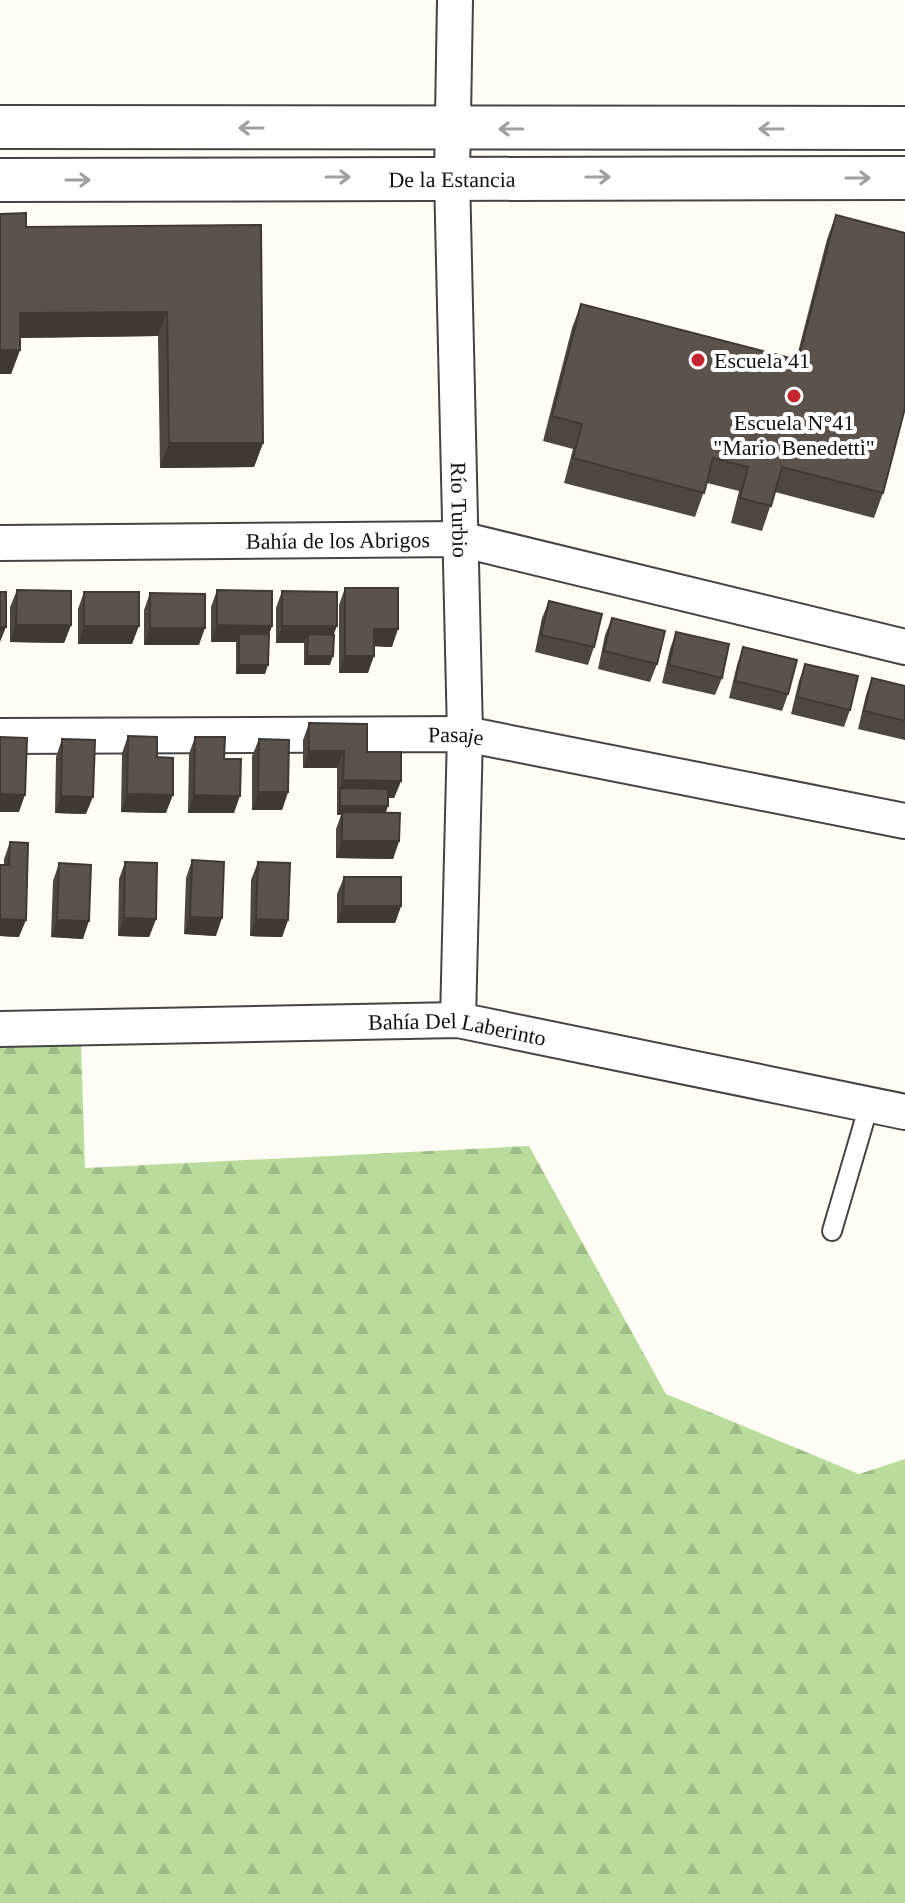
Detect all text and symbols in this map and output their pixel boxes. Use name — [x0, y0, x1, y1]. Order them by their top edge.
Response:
one-way arrow — [238, 120, 265, 136]
one-way arrow — [498, 121, 525, 137]
one-way arrow — [758, 121, 785, 137]
street label: De la Estancia — [388, 166, 516, 192]
one-way arrow — [324, 169, 351, 185]
one-way arrow — [584, 169, 611, 185]
one-way arrow — [844, 170, 871, 186]
one-way arrow — [64, 172, 91, 187]
place label: Escuela 41 — [714, 348, 810, 373]
marker: Escuela 41 — [689, 351, 707, 369]
marker: Escuela N°41 "Mario Benedetti" — [785, 387, 803, 405]
place label: Escuela N°41 "Mario Benedetti" — [713, 410, 875, 460]
street label: Río Turbio — [446, 462, 473, 558]
street label: Bahía de los Abrigos — [246, 527, 430, 553]
street label: Pasaje — [428, 721, 486, 750]
street label: Bahía Del Laberinto — [368, 1007, 548, 1050]

